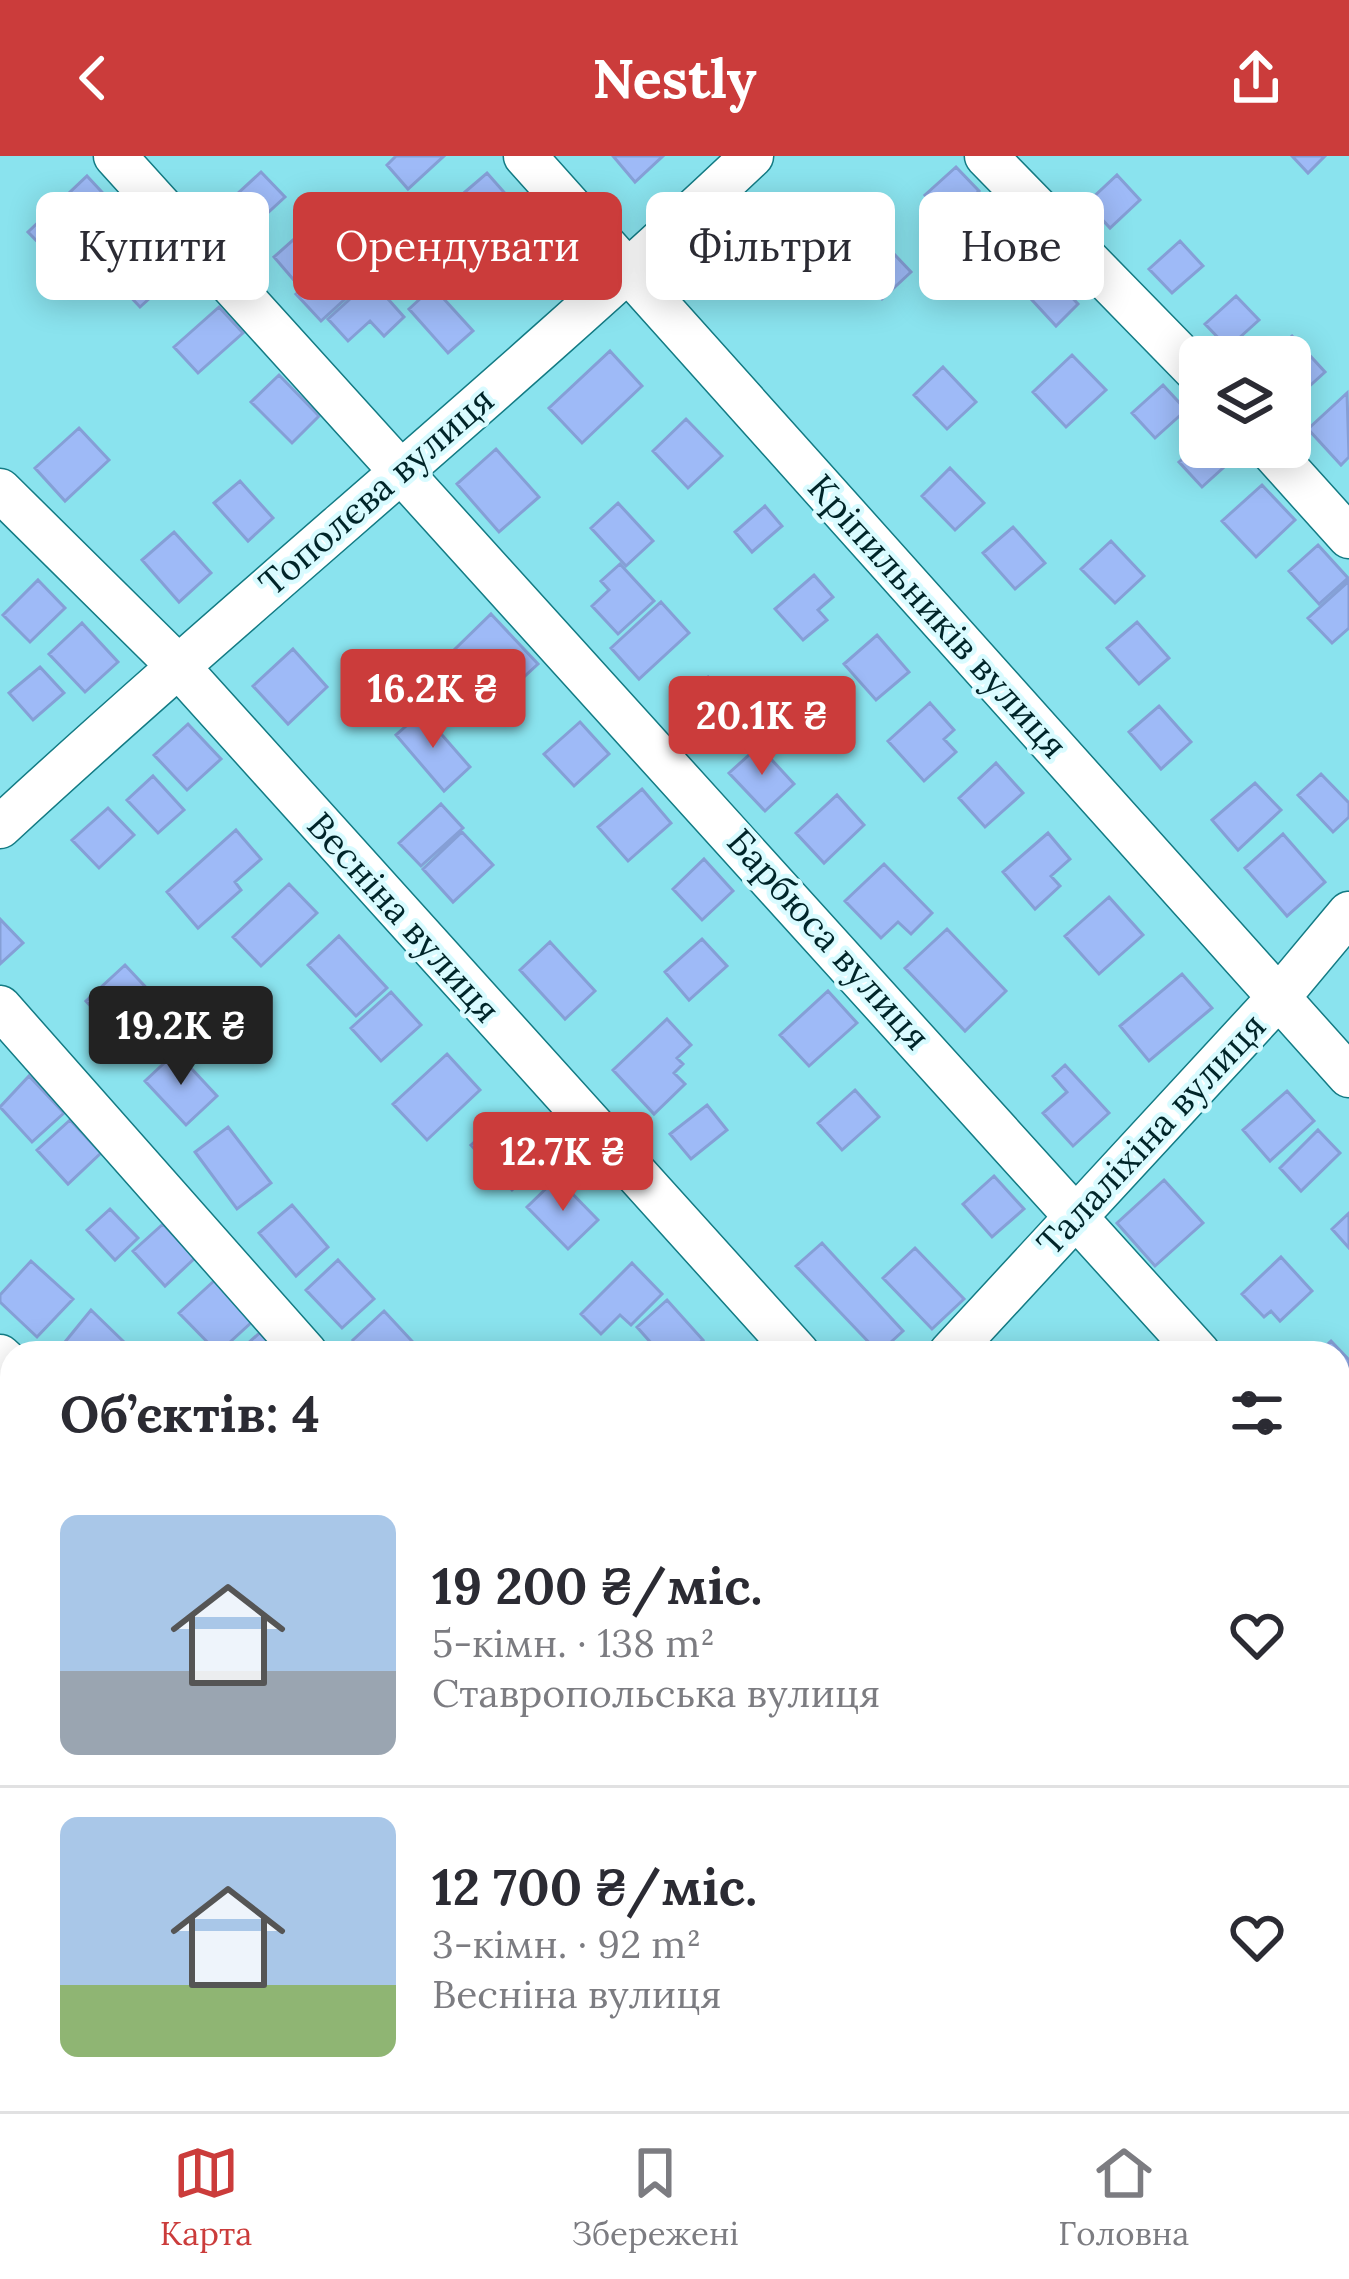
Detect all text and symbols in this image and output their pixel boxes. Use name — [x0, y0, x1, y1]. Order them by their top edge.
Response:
text: Nestly — [592, 44, 757, 113]
icon: back — [60, 45, 126, 111]
icon: share — [1223, 45, 1289, 111]
chip: Купити — [36, 192, 269, 300]
chip: Орендувати — [293, 192, 622, 300]
chip: Фільтри — [646, 192, 895, 300]
chip: Нове — [919, 192, 1104, 300]
map controls — [1179, 336, 1311, 468]
button: layers — [1179, 336, 1311, 468]
street label: Тополєва вулиця — [249, 377, 503, 605]
street label: Кріпильників вулиця — [798, 464, 1078, 768]
pin: 16.2K ₴ — [322, 649, 544, 751]
text: 16.2K ₴ — [368, 663, 498, 713]
pin: 20.1K ₴ — [651, 676, 873, 778]
text: 20.1K ₴ — [696, 690, 828, 740]
street label: Весніна вулиця — [298, 802, 510, 1032]
street label: Барбюса вулиця — [718, 819, 940, 1059]
pin: 19.2K ₴ — [70, 986, 292, 1088]
text: 19.2K ₴ — [116, 1000, 246, 1050]
street label: Талаліхіна вулиця — [1027, 1003, 1275, 1265]
pin: 12.7K ₴ — [452, 1112, 674, 1214]
text: 12.7K ₴ — [500, 1126, 626, 1176]
icon: filters — [1224, 1380, 1290, 1446]
text: Об’єктів: 4 — [60, 1381, 320, 1446]
text: 19 200 ₴/міс. — [432, 1553, 762, 1618]
icon: home — [156, 1563, 300, 1707]
icon: heart — [1224, 1602, 1290, 1668]
text: 5-кімн. · 138 m² — [432, 1618, 715, 1668]
text: Ставропольська вулиця — [432, 1668, 880, 1718]
text: 12 700 ₴/міс. — [432, 1854, 757, 1919]
icon: home — [156, 1865, 300, 2009]
icon: heart — [1224, 1904, 1290, 1970]
text: 3-кімн. · 92 m² — [432, 1919, 701, 1969]
text: Весніна вулиця — [432, 1969, 721, 2019]
tab: Карта — [160, 2140, 252, 2254]
tab: Збережені — [572, 2140, 739, 2254]
tab: Головна — [1058, 2140, 1189, 2254]

